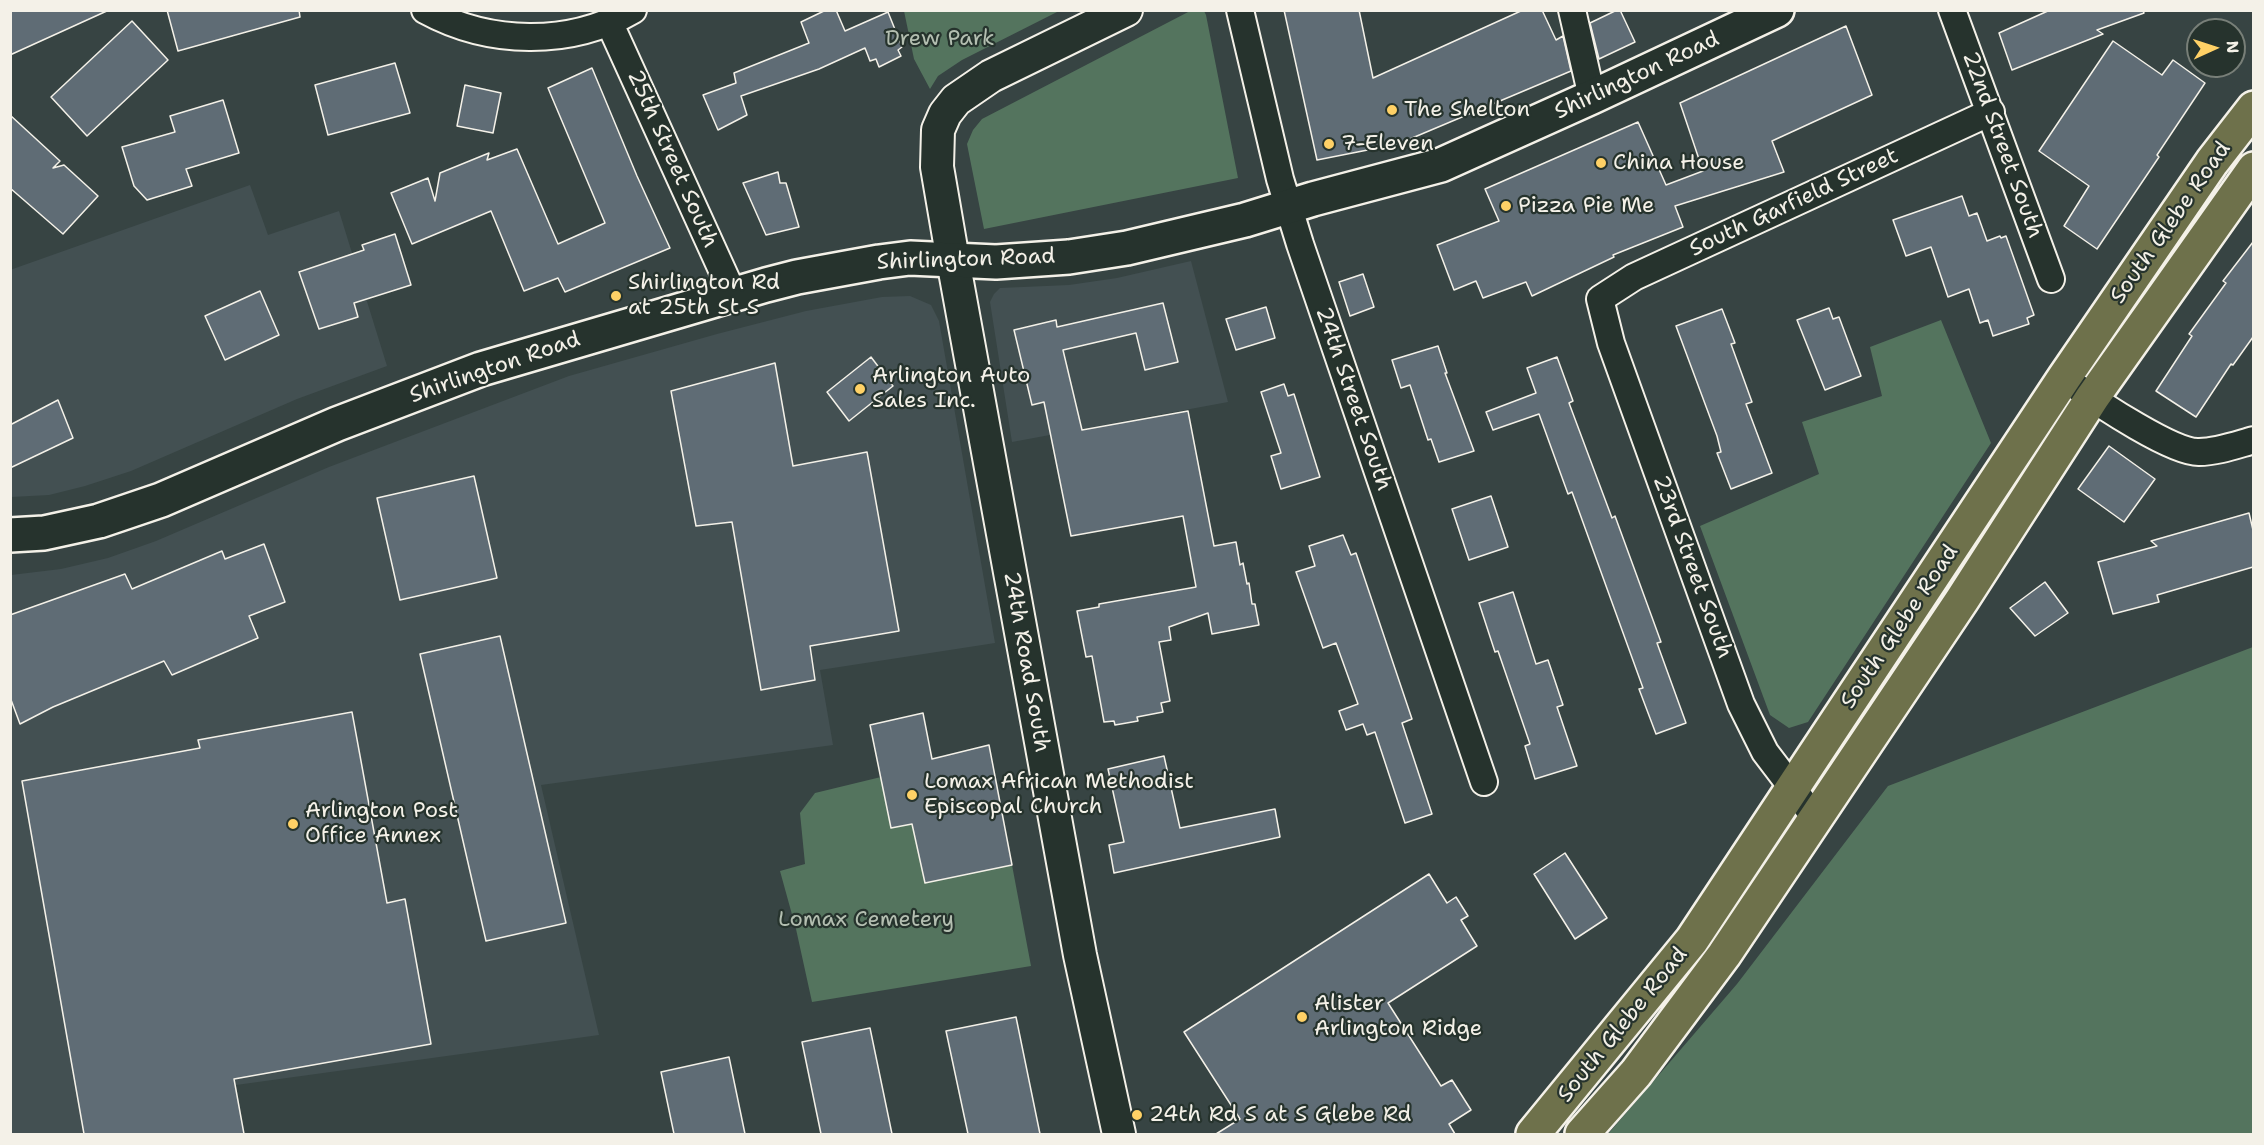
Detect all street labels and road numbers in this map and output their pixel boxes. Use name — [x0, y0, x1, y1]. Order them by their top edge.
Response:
street label: Shirlington Road — [1550, 26, 1724, 126]
street label: 22nd Street South — [1956, 48, 2048, 242]
street label: 25th Street South — [621, 66, 723, 252]
street label: South Glebe Road — [2105, 137, 2237, 309]
street label: South Garfield Street — [1685, 143, 1903, 263]
street label: Shirlington Road — [876, 244, 1056, 276]
street label: 24th Street South — [1309, 304, 1397, 494]
street label: Shirlington Road — [406, 326, 584, 410]
street label: 23rd Street South — [1647, 472, 1737, 662]
street label: South Glebe Road — [1835, 540, 1965, 714]
street label: 24th Road South — [997, 569, 1055, 755]
street label: South Glebe Road — [1552, 942, 1694, 1108]

